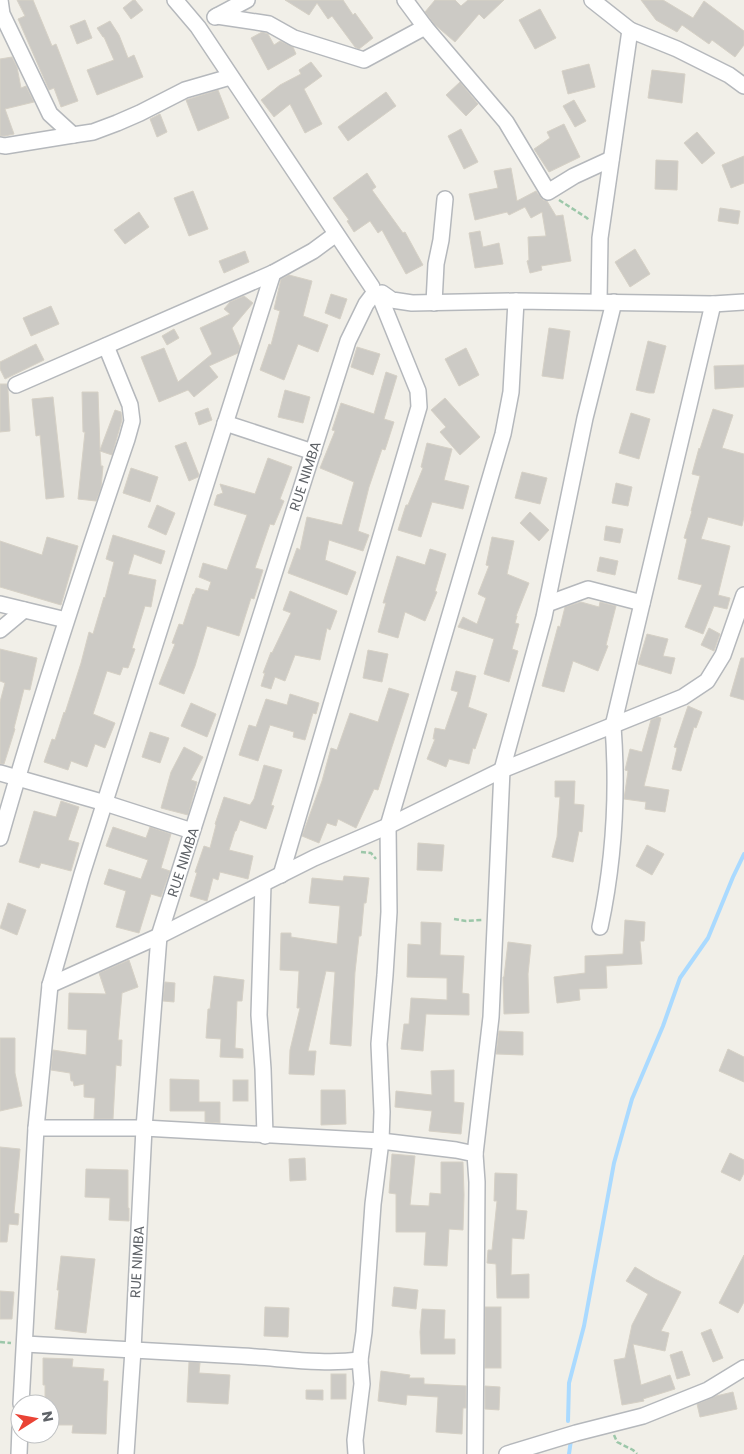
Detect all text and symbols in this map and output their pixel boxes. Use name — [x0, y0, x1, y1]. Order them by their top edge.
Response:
street label: RUE NIMBA — [284, 439, 326, 513]
street label: RUE NIMBA — [162, 825, 204, 899]
street label: RUE NIMBA — [125, 1225, 149, 1299]
north arrow — [10, 1394, 60, 1444]
text: N — [37, 1409, 59, 1424]

